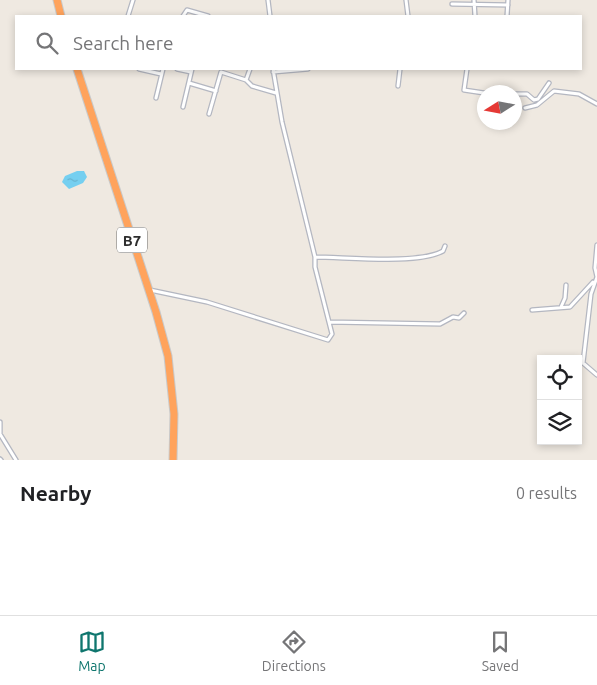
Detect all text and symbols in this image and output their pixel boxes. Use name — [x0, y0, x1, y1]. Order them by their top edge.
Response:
search box — [15, 15, 582, 70]
icon: search — [33, 29, 61, 57]
text: Search here — [73, 32, 173, 54]
north arrow — [477, 85, 522, 130]
road number: B7 — [117, 228, 147, 252]
map controls — [537, 355, 582, 445]
button: locate — [537, 355, 582, 400]
button: layers — [537, 400, 582, 445]
text: Nearby — [20, 481, 91, 505]
text: 0 results — [516, 484, 577, 502]
tab: Map — [78, 628, 106, 674]
tab: Directions — [262, 628, 326, 674]
tab: Saved — [482, 628, 519, 674]

